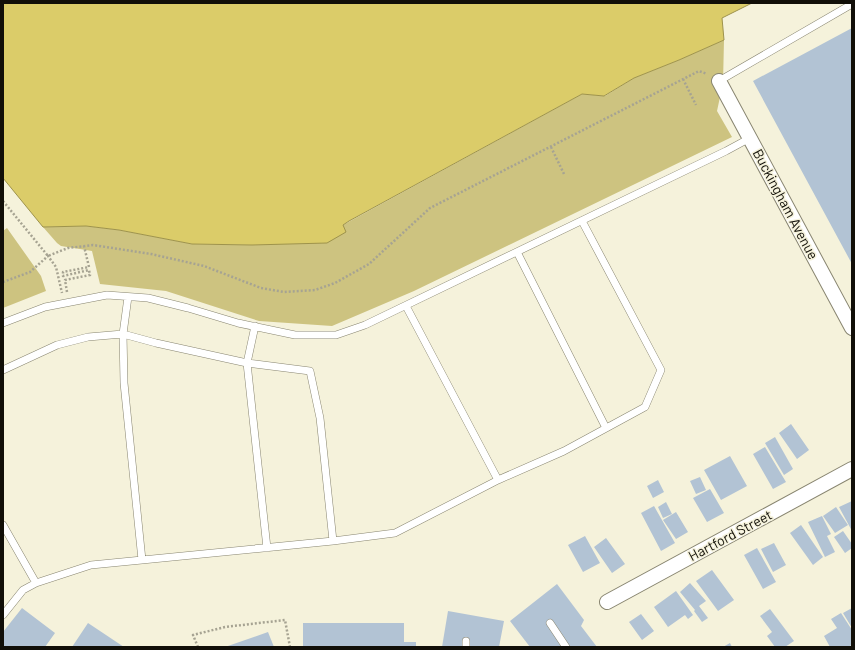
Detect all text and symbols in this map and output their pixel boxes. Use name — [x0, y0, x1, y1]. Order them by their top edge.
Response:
street label: Buckingham Avenue — [750, 146, 822, 262]
street label: Hartford Street — [685, 506, 775, 564]

